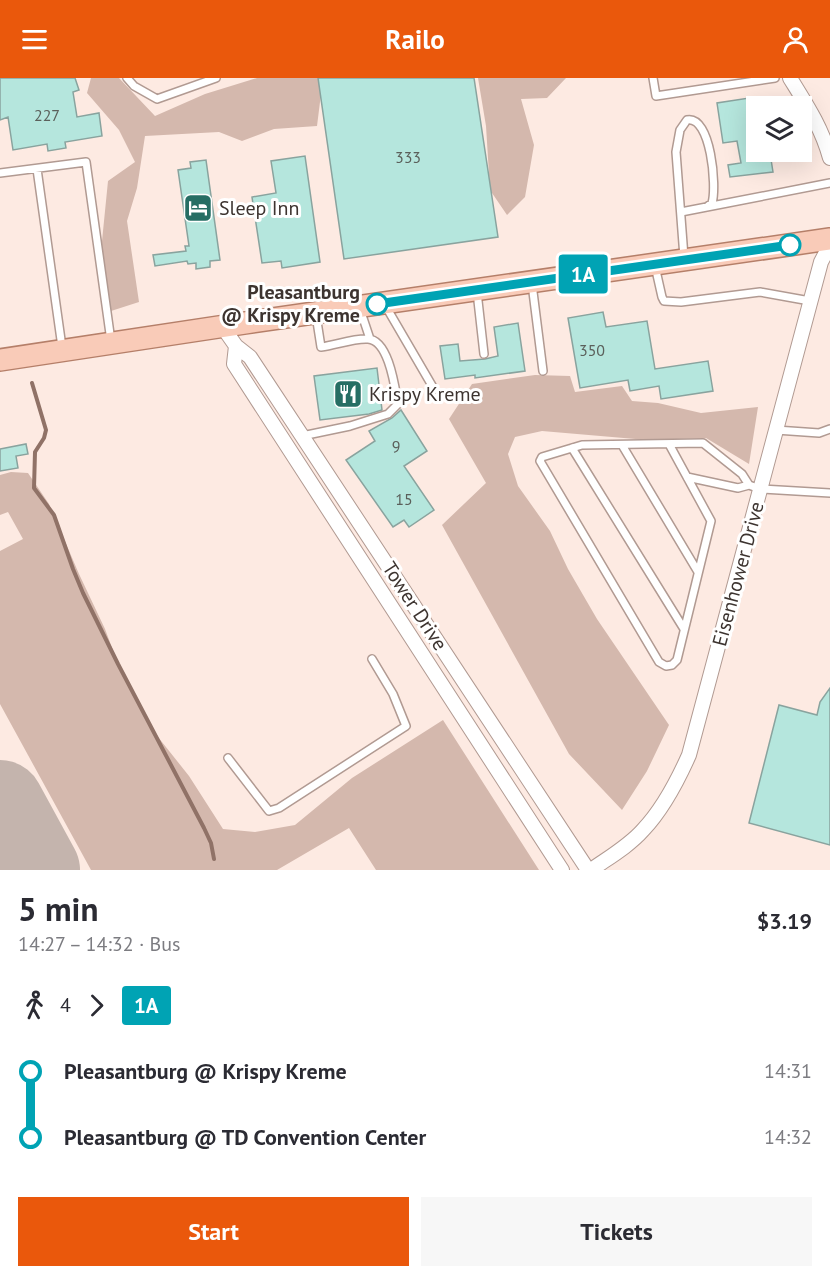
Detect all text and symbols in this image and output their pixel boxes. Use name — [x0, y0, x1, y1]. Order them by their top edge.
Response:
text: Railo — [385, 22, 445, 56]
icon: menu — [18, 23, 51, 56]
icon: person — [779, 23, 812, 56]
map controls — [746, 96, 812, 162]
button: layers — [746, 96, 812, 162]
house number: 227 — [34, 105, 60, 125]
house number: 333 — [395, 147, 421, 167]
hotel icon: Sleep Inn — [182, 192, 214, 224]
place label: Sleep Inn — [219, 195, 299, 221]
unlabelled marker — [779, 234, 801, 256]
line badge: 1A — [556, 254, 610, 294]
text: 1A — [571, 261, 595, 288]
place label: Pleasantburg @ Krispy Kreme — [221, 279, 360, 328]
marker: Pleasantburg @ Krispy Kreme — [366, 293, 388, 315]
house number: 350 — [579, 340, 605, 360]
restaurant icon: Krispy Kreme — [332, 378, 364, 410]
place label: Krispy Kreme — [369, 381, 481, 407]
house number: 9 — [392, 436, 400, 456]
house number: 15 — [395, 489, 413, 509]
street label: Eisenhower Drive — [706, 499, 770, 649]
street label: Tower Drive — [377, 557, 453, 655]
text: 5 min — [18, 887, 99, 930]
text: $3.19 — [757, 907, 812, 935]
text: 14:27 – 14:32 · Bus — [18, 931, 180, 957]
icon: walk — [18, 989, 51, 1022]
icon: forward — [80, 989, 113, 1022]
text: 4 — [60, 992, 71, 1018]
text: 1A — [134, 992, 159, 1019]
text: Pleasantburg @ Krispy Kreme — [64, 1057, 347, 1085]
text: 14:31 — [764, 1058, 812, 1084]
text: Pleasantburg @ TD Convention Center — [64, 1123, 426, 1151]
text: 14:32 — [764, 1124, 812, 1150]
button: Start — [18, 1197, 409, 1266]
button: Tickets — [421, 1197, 812, 1266]

